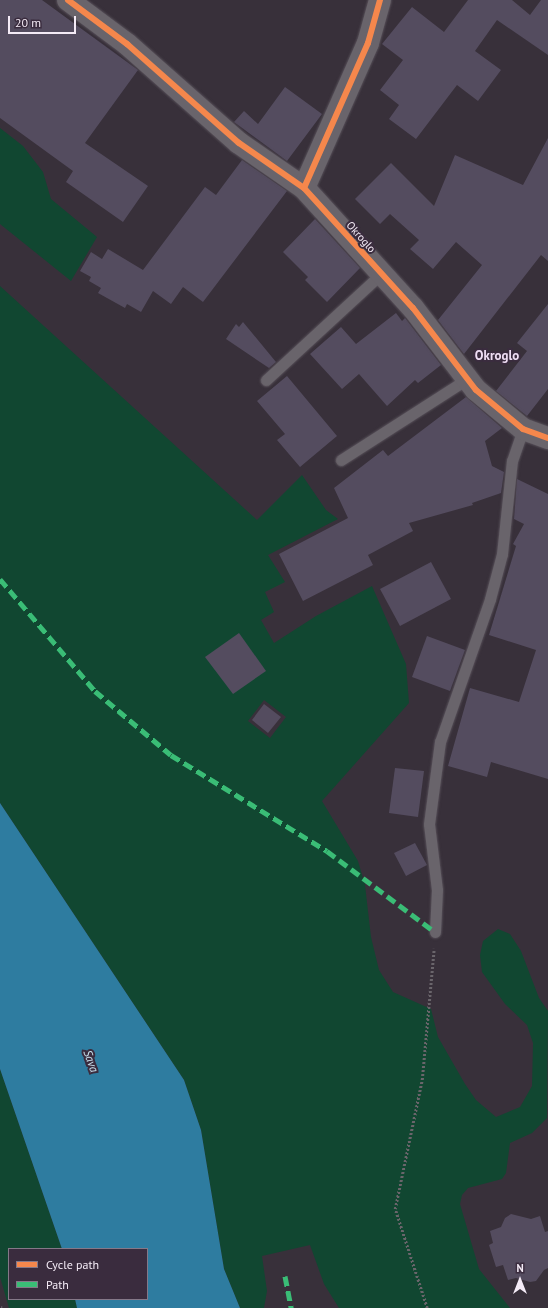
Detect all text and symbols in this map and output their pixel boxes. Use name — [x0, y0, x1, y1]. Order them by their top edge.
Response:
scale bar — [10, 8, 78, 34]
text: 20 m — [15, 15, 41, 30]
street label: Okroglo — [344, 219, 378, 255]
district label: Okroglo — [475, 348, 519, 364]
water label: Sava — [80, 1048, 102, 1074]
legend — [8, 1248, 148, 1300]
text: Cycle path — [46, 1257, 99, 1272]
north arrow — [500, 1260, 540, 1300]
text: N — [516, 1261, 524, 1275]
text: Path — [46, 1277, 69, 1292]

